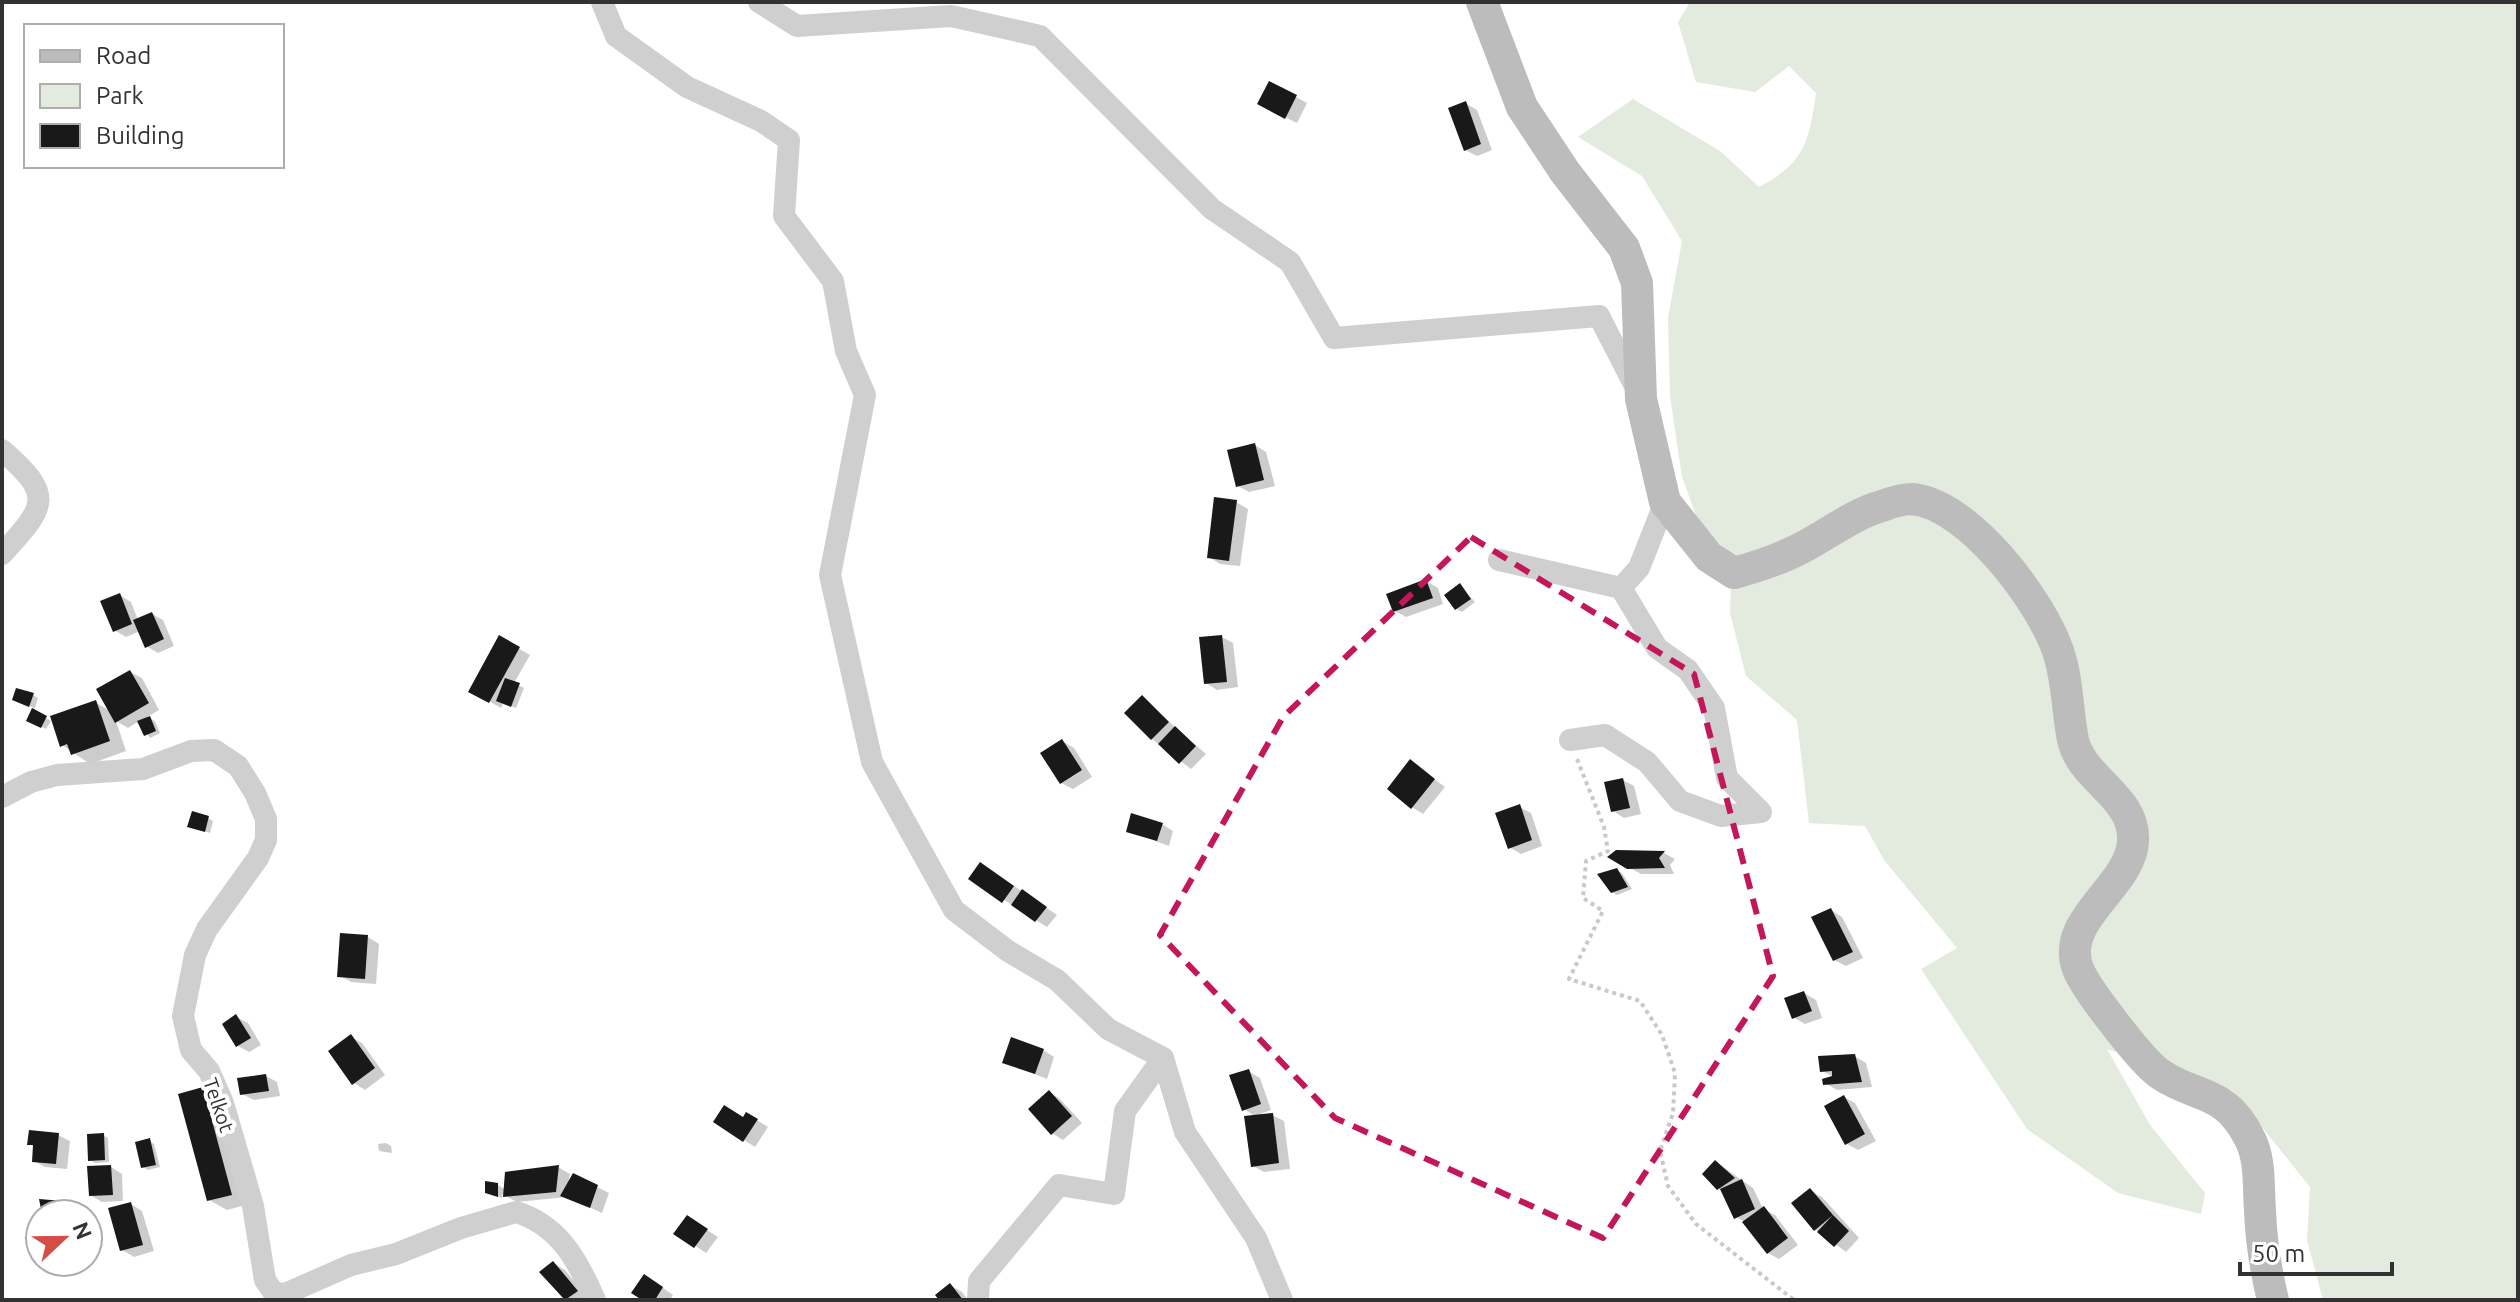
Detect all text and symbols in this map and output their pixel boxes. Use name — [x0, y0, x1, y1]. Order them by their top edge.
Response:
legend — [24, 24, 284, 168]
text: Road — [96, 42, 151, 69]
text: Park — [96, 82, 144, 109]
text: Building — [96, 122, 184, 149]
street label: Telkot — [199, 1075, 239, 1135]
north arrow — [24, 1198, 104, 1278]
text: N — [68, 1218, 98, 1243]
scale bar — [2240, 1226, 2392, 1276]
text: 50 m — [2252, 1240, 2305, 1267]

